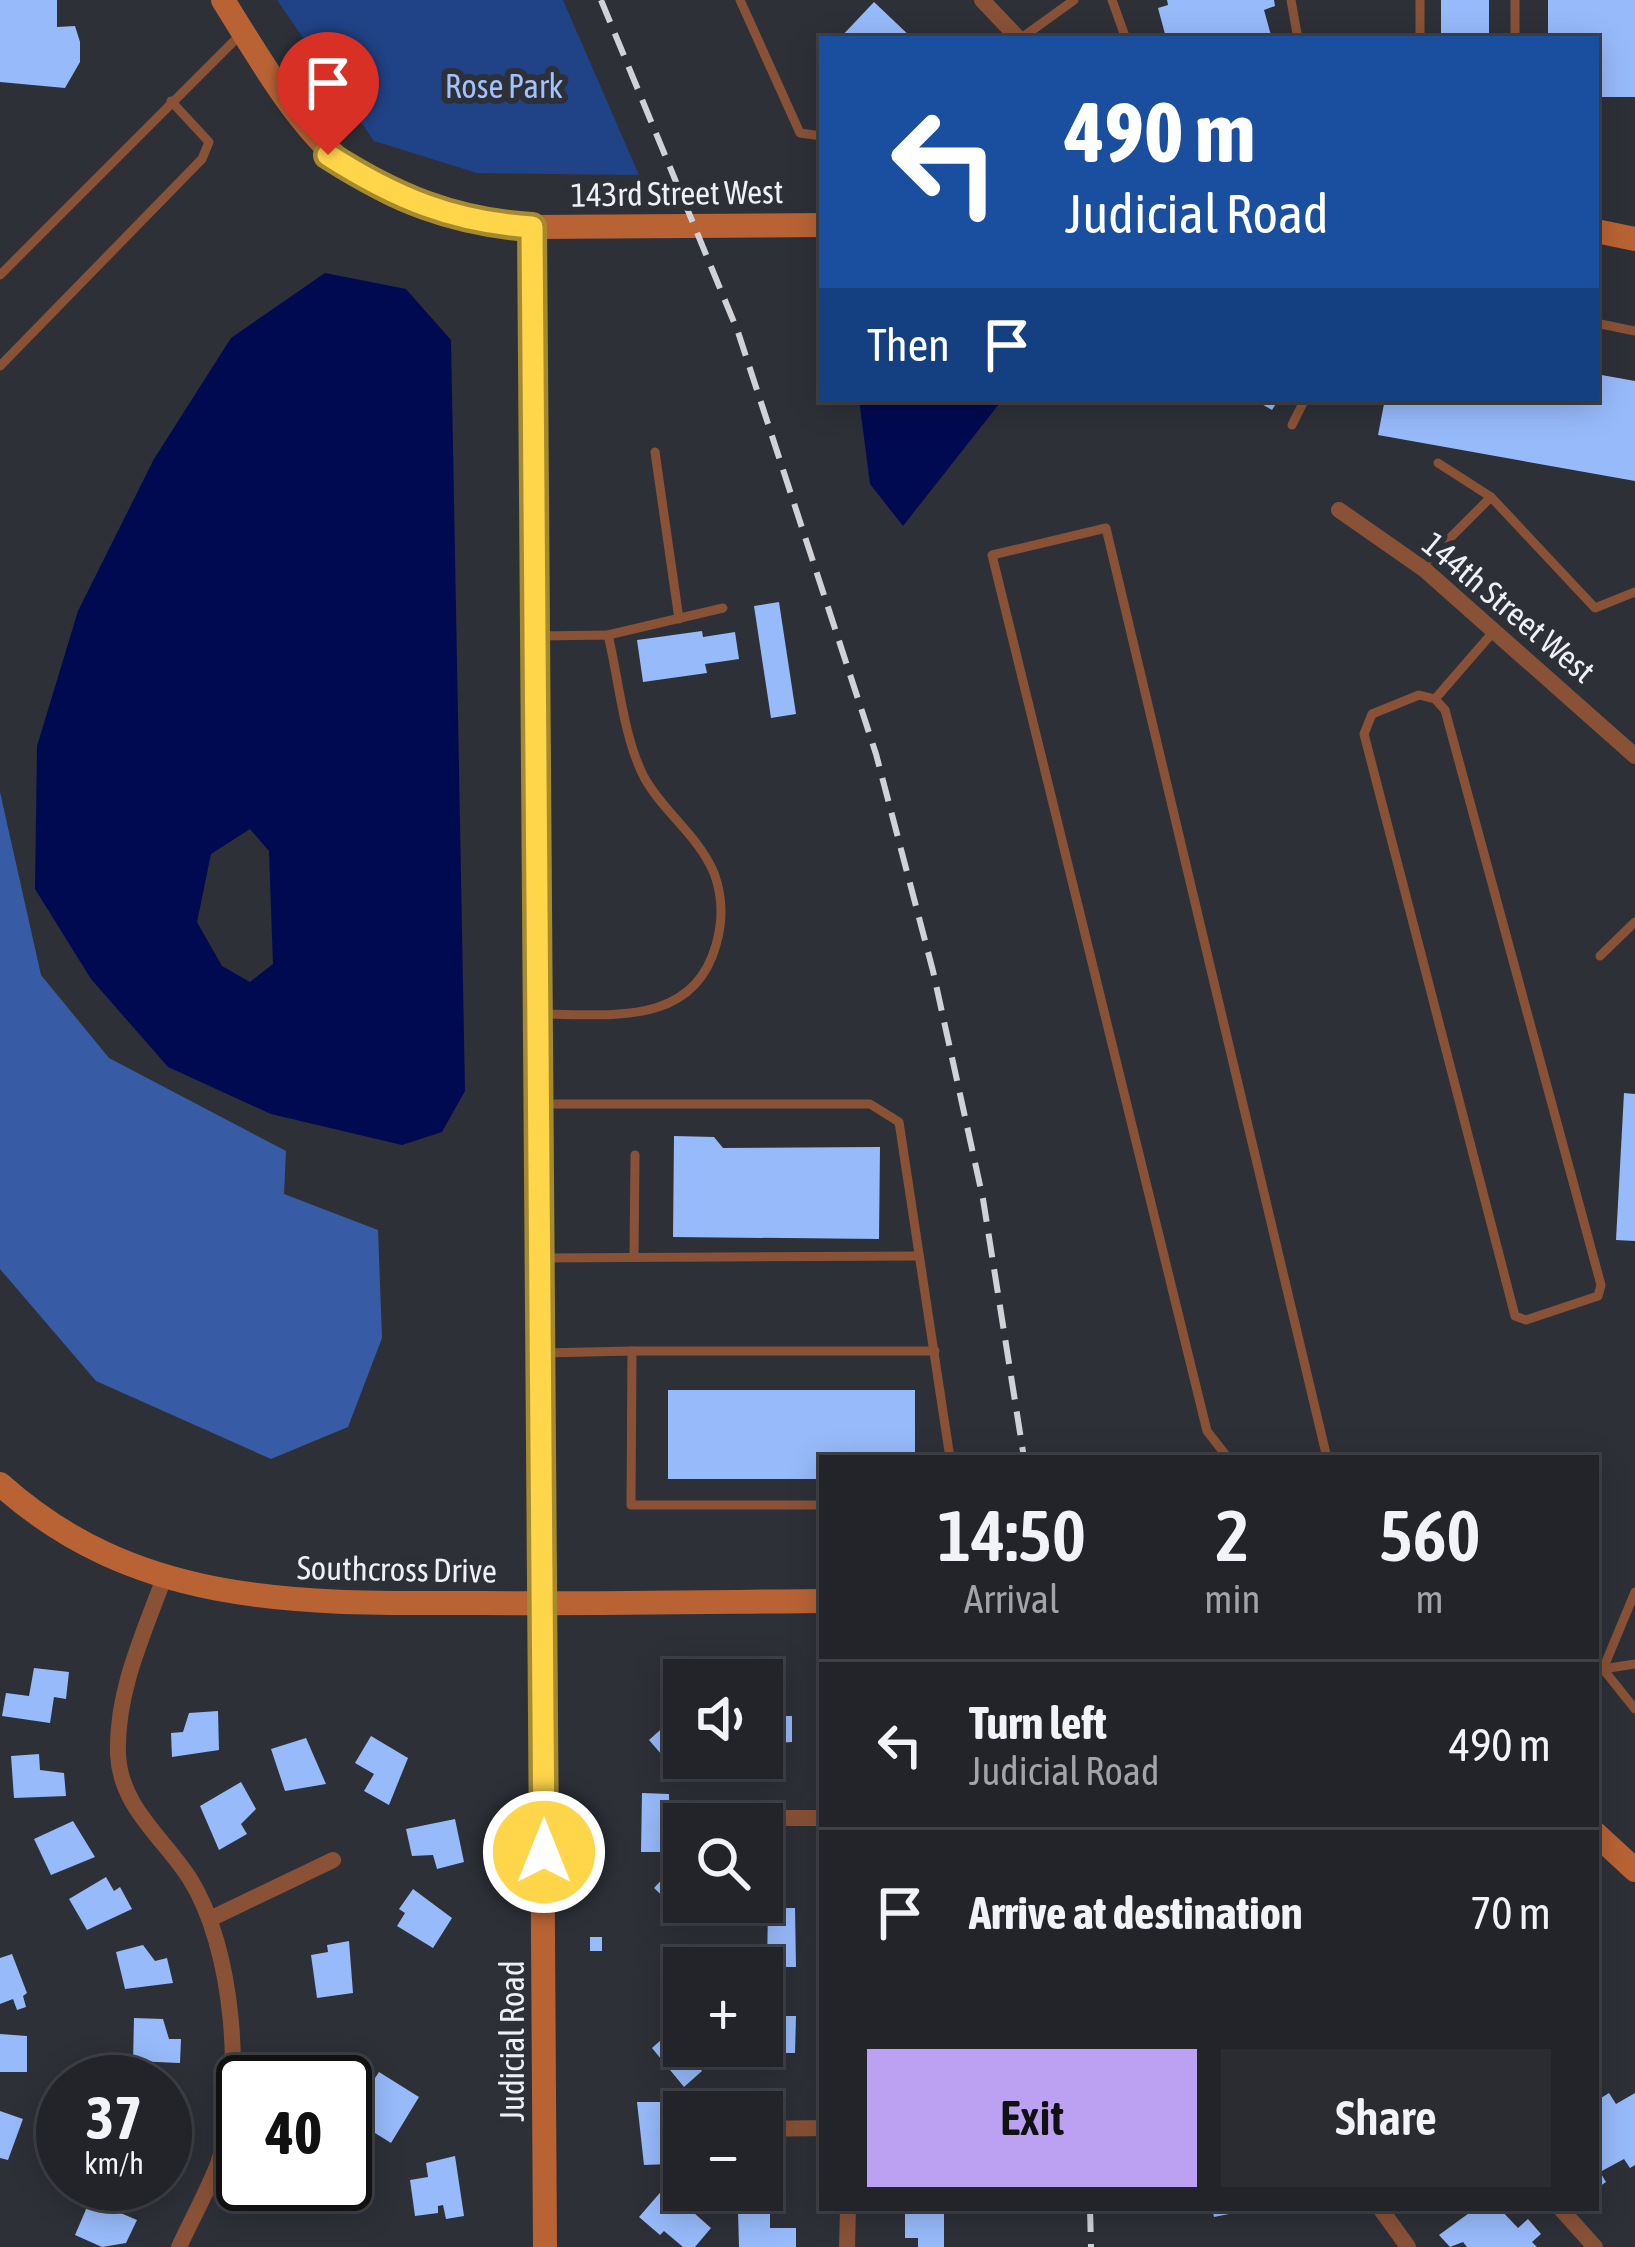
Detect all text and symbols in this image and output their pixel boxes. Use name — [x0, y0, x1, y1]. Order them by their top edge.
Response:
pin — [277, 32, 379, 155]
icon: arrive — [295, 50, 361, 116]
park label: Rose Park — [445, 67, 563, 105]
icon: left — [867, 84, 1023, 240]
text: 490 m — [1065, 84, 1255, 180]
street label: 143rd Street West — [570, 172, 784, 214]
text: Judicial Road — [1065, 183, 1329, 244]
icon: arrive — [974, 312, 1040, 378]
text: Then — [867, 319, 950, 371]
street label: 144th Street West — [1415, 524, 1603, 690]
text: 14:50 — [938, 1494, 1086, 1576]
text: 2 — [1215, 1494, 1249, 1576]
text: 560 — [1379, 1494, 1480, 1576]
street label: Southcross Drive — [297, 1548, 497, 1590]
text: Arrival — [964, 1577, 1059, 1621]
text: min — [1204, 1577, 1260, 1621]
text: m — [1416, 1577, 1444, 1621]
map controls — [663, 1659, 783, 2211]
button: sound — [663, 1659, 783, 1779]
text: Turn left — [969, 1697, 1107, 1749]
icon: left — [867, 1712, 933, 1778]
text: 490 m — [1449, 1719, 1551, 1771]
text: Judicial Road — [969, 1749, 1159, 1793]
position arrow — [481, 1789, 607, 1915]
button: search — [663, 1803, 783, 1923]
icon: arrive — [867, 1880, 933, 1946]
text: Arrive at destination — [969, 1887, 1303, 1939]
text: 70 m — [1470, 1887, 1551, 1939]
button: + — [663, 1947, 783, 2067]
street label: Judicial Road — [493, 1960, 531, 2122]
button: Exit — [867, 2049, 1197, 2187]
button: Share — [1221, 2049, 1551, 2187]
speed limit sign: 40 — [216, 2055, 372, 2211]
text: 37 — [86, 2083, 142, 2152]
button: − — [663, 2091, 783, 2211]
text: km/h — [84, 2146, 144, 2180]

